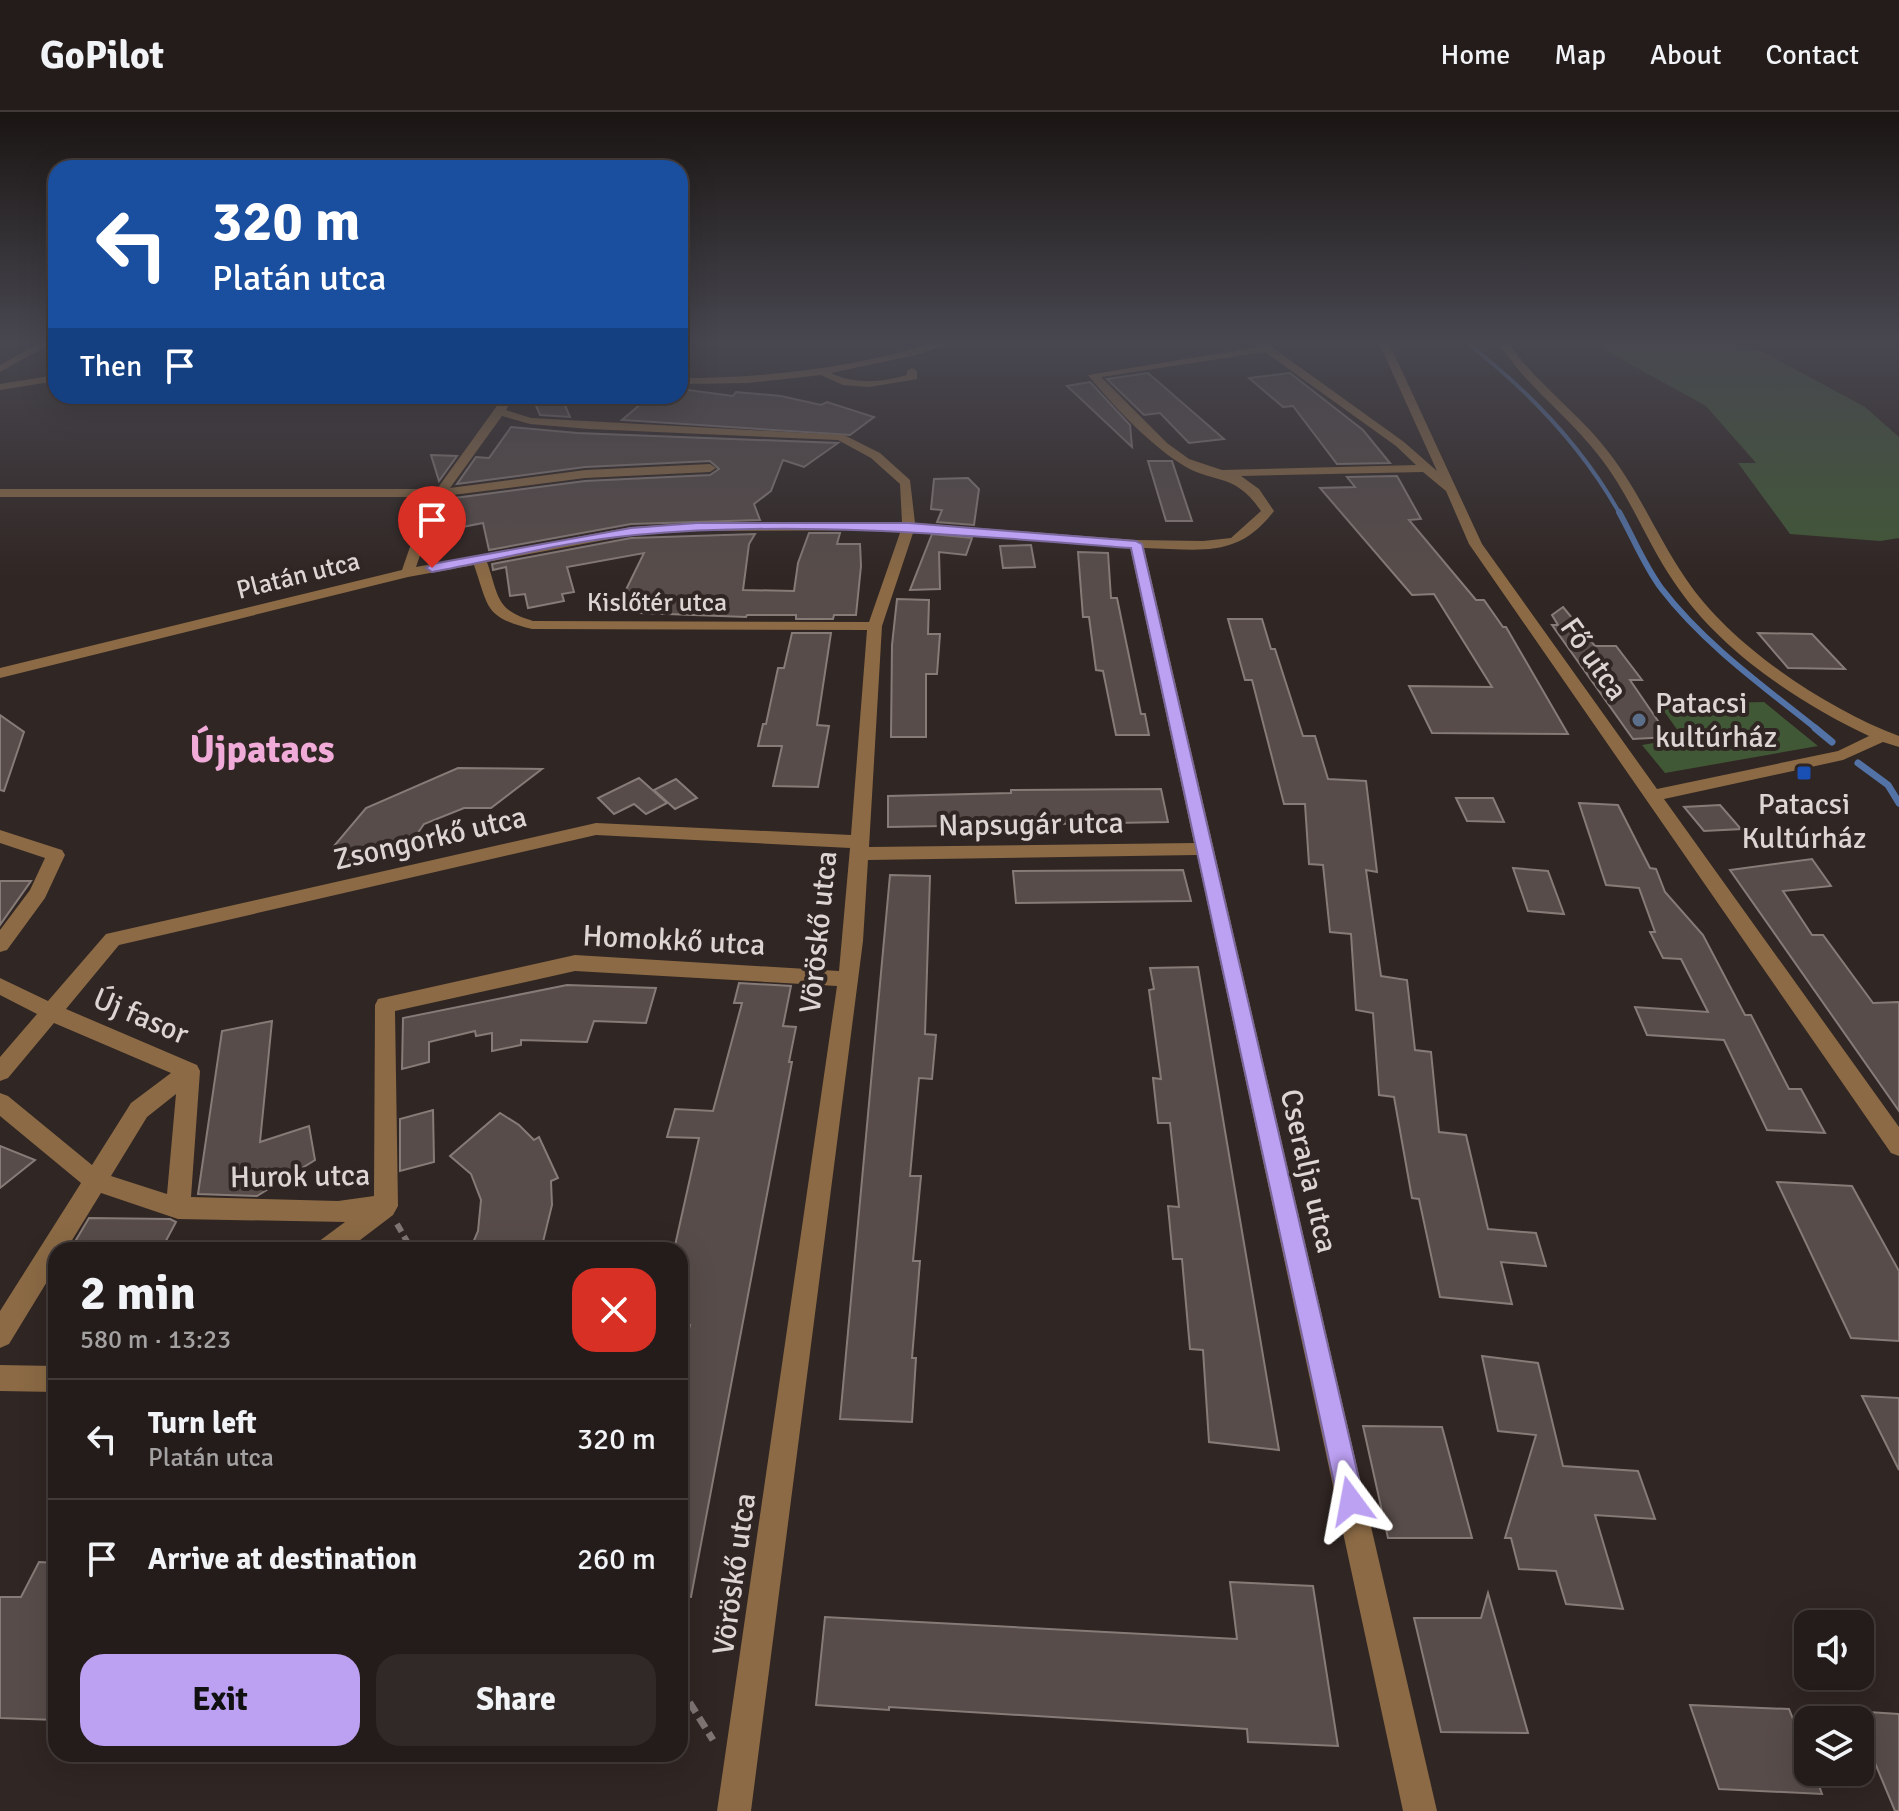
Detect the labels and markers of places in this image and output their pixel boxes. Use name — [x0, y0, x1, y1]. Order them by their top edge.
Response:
pin — [398, 486, 466, 568]
place label: Patacsi kultúrház — [1655, 685, 1777, 756]
marker: Patacsi kultúrház — [1630, 711, 1648, 729]
marker: Patacsi Kultúrház — [1795, 764, 1813, 782]
place label: Patacsi Kultúrház — [1742, 786, 1866, 857]

